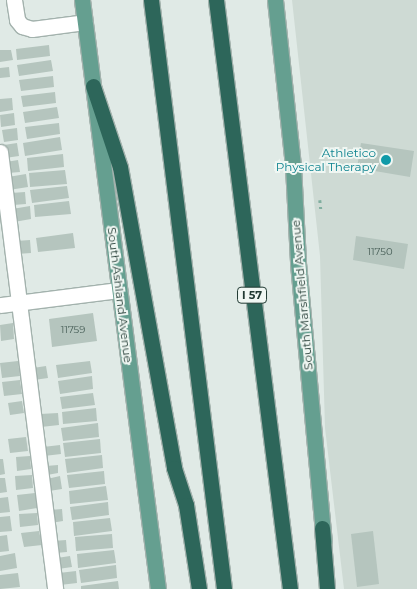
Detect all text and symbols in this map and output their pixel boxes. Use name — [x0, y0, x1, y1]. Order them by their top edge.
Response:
place label: Athletico Physical Therapy — [276, 146, 376, 174]
marker: Athletico Physical Therapy — [380, 154, 392, 166]
street label: South Marshfield Avenue — [288, 219, 316, 371]
street label: South Ashland Avenue — [105, 226, 135, 364]
house number: 11750 — [367, 246, 393, 258]
road number: I 57 — [237, 286, 267, 304]
house number: 11759 — [61, 324, 85, 336]

